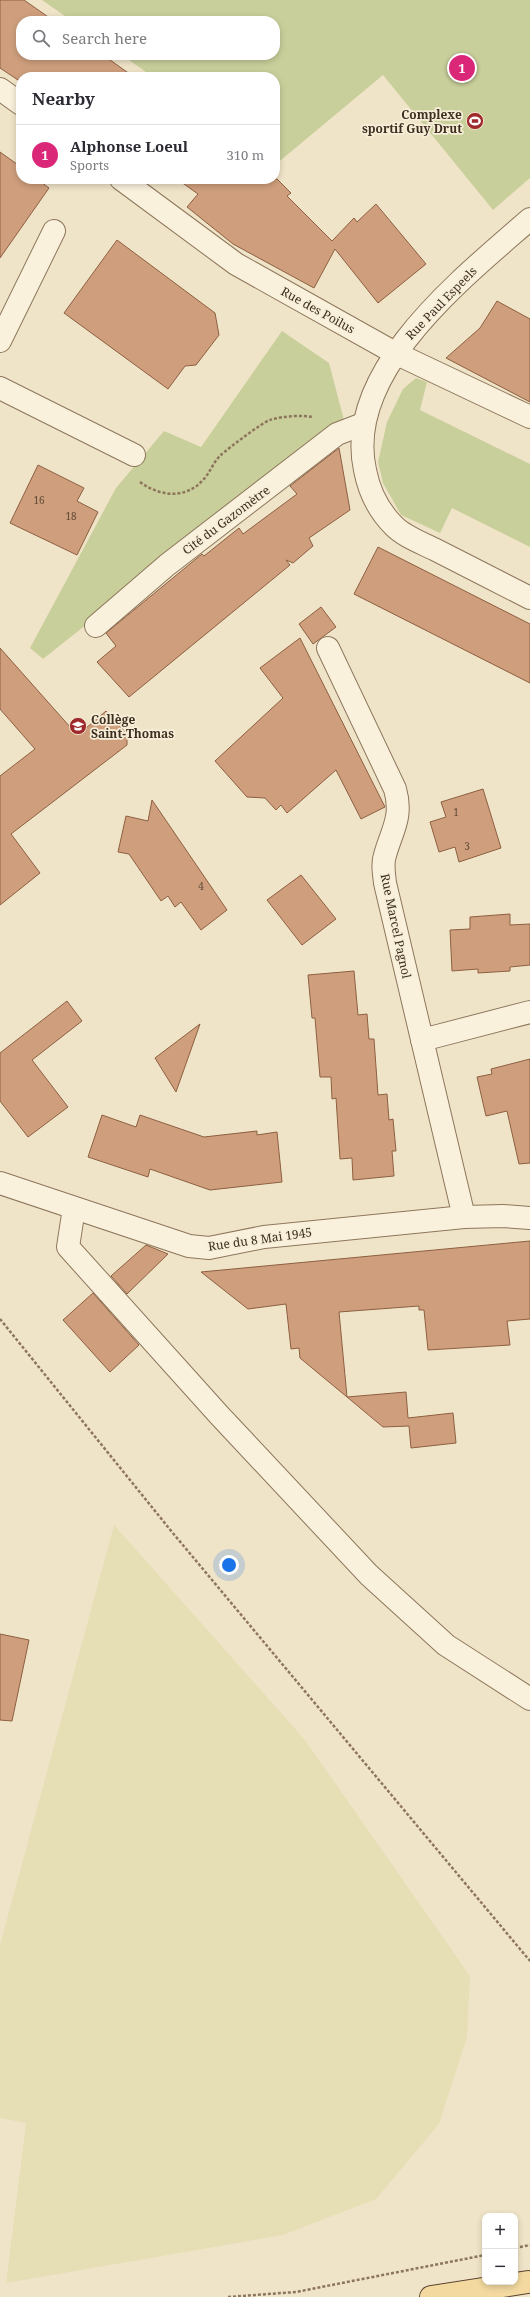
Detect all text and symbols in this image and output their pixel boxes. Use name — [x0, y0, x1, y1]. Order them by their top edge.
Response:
search box — [16, 16, 280, 60]
icon: search — [30, 27, 52, 49]
text: Search here — [62, 28, 147, 48]
pin: 1 — [449, 53, 475, 83]
text: Nearby — [32, 87, 95, 110]
place label: Complexe sportif Guy Drut — [362, 106, 462, 137]
sports icon: Complexe sportif Guy Drut — [465, 111, 485, 131]
text: Alphonse Loeul — [70, 136, 188, 156]
text: 1 — [41, 146, 49, 164]
text: 310 m — [227, 146, 264, 164]
text: Sports — [70, 156, 109, 174]
street label: Rue Paul Espeels — [402, 263, 480, 343]
street label: Rue des Poilus — [278, 283, 358, 337]
street label: Cité du Gazomètre — [179, 481, 273, 559]
house number: 16 — [33, 493, 45, 507]
house number: 18 — [65, 509, 77, 523]
place label: Collège Saint-Thomas — [91, 711, 174, 742]
school or university icon: Collège Saint-Thomas — [68, 716, 88, 736]
house number: 1 — [453, 805, 459, 819]
house number: 3 — [464, 839, 470, 853]
street label: Rue Marcel Pagnol — [377, 872, 415, 980]
house number: 4 — [198, 879, 204, 893]
street label: Rue du 8 Mai 1945 — [207, 1223, 313, 1255]
your location — [219, 1555, 239, 1575]
map controls — [482, 2213, 518, 2285]
button: + — [482, 2213, 518, 2249]
button: − — [482, 2249, 518, 2285]

